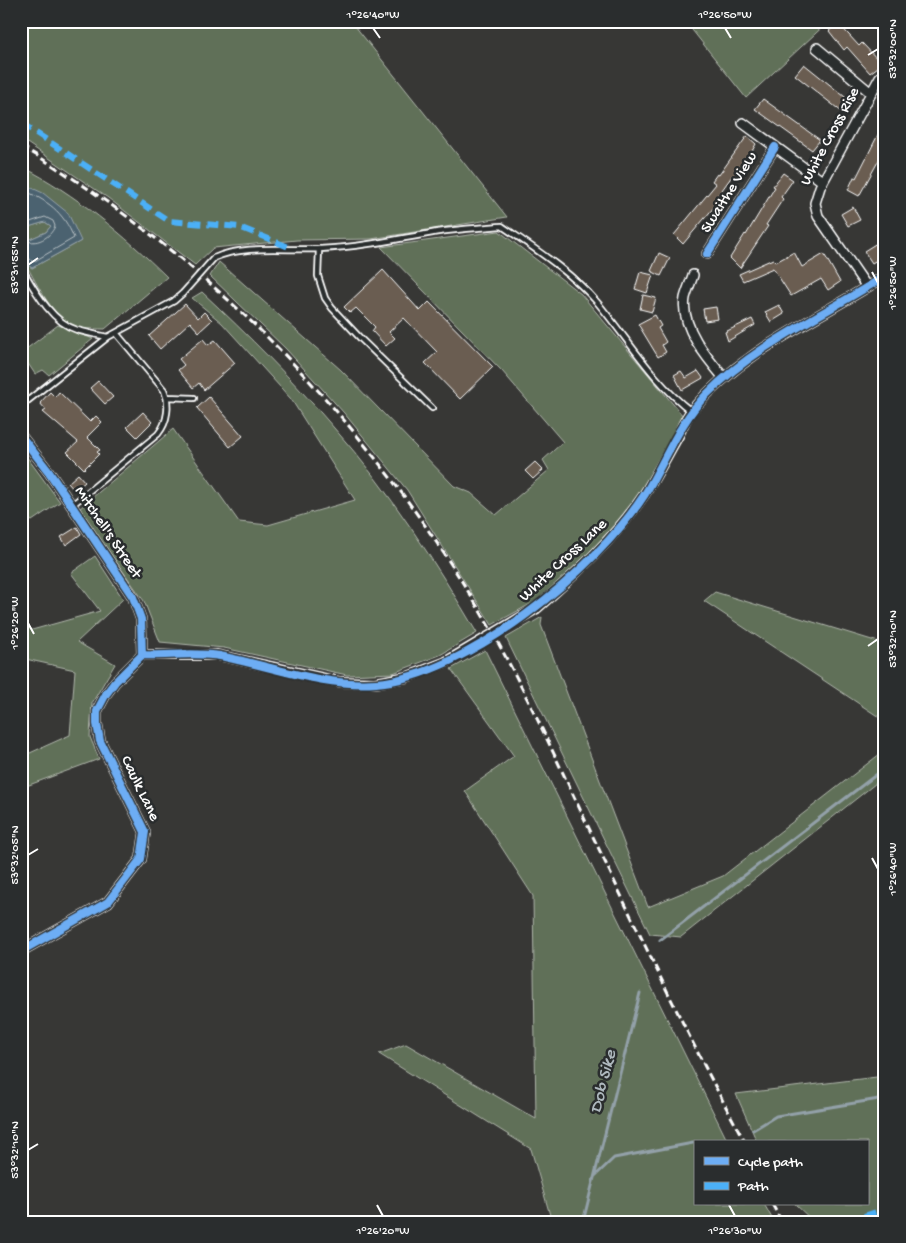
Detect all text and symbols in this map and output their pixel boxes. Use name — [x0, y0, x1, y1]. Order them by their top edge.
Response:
text: 1°26'40"W — [346, 9, 399, 23]
text: 1°26'50"W — [697, 9, 752, 23]
text: 53°32'00"N — [887, 19, 901, 79]
street label: White Cross Rise — [797, 84, 865, 189]
street label: Swaithe View — [697, 148, 763, 237]
text: 53°31'55"N — [9, 236, 23, 294]
text: 1°26'50"W — [887, 256, 901, 311]
street label: Mitchell's Street — [69, 483, 146, 584]
street label: White Cross Lane — [516, 515, 612, 607]
text: 1°26'20"W — [9, 596, 23, 651]
text: 53°32'10"N — [887, 610, 901, 668]
street label: Caulk Lane — [115, 753, 163, 825]
text: 53°32'05"N — [9, 825, 23, 885]
text: 1°26'40"W — [887, 843, 901, 896]
water label: Dob Sike — [586, 1048, 622, 1116]
text: 53°32'10"N — [9, 1121, 23, 1179]
legend — [694, 1140, 868, 1206]
text: Cycle path — [738, 1154, 803, 1172]
text: Path — [737, 1178, 769, 1196]
text: 1°26'20"W — [355, 1225, 410, 1239]
text: 1°26'30"W — [707, 1225, 762, 1239]

